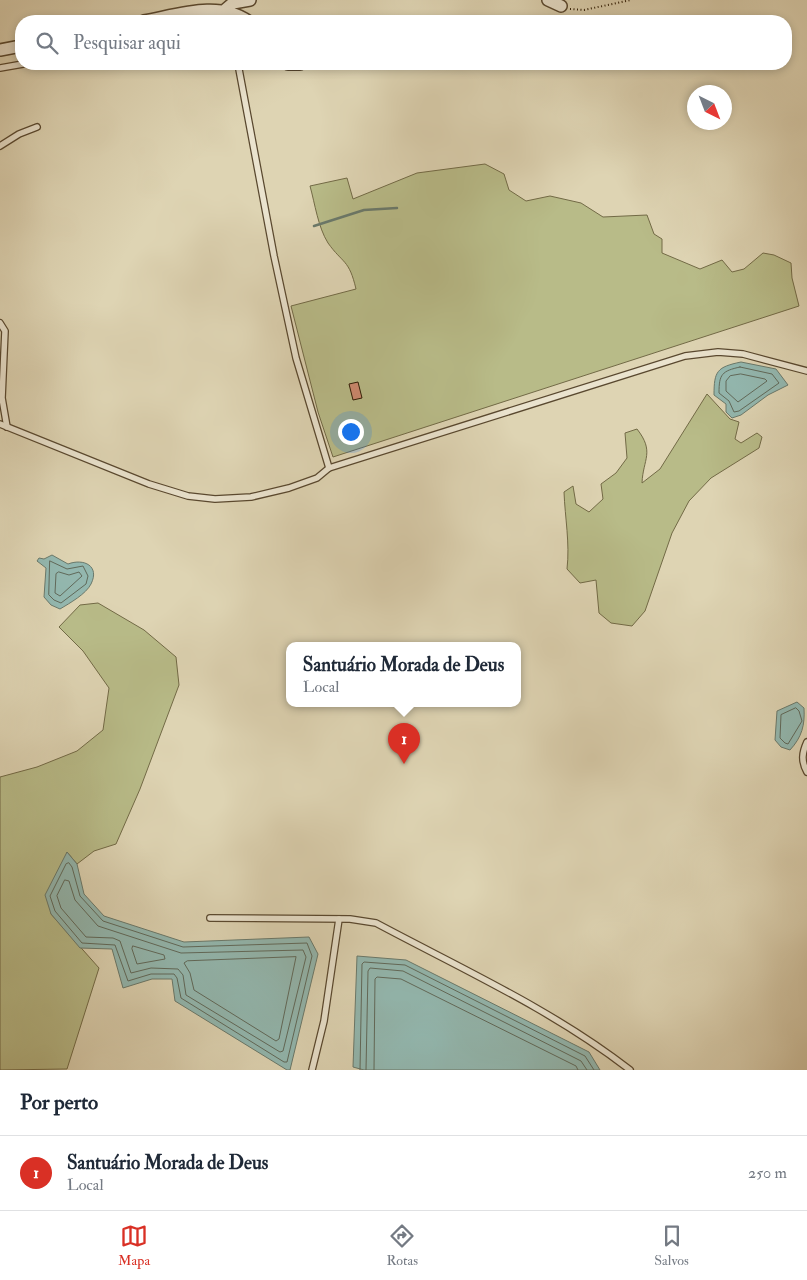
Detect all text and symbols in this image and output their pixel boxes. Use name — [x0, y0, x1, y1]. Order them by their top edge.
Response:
search box — [15, 15, 792, 70]
icon: search — [33, 29, 61, 57]
text: Pesquisar aqui — [73, 31, 181, 55]
north arrow — [687, 85, 732, 130]
your location — [338, 419, 364, 445]
popup — [286, 642, 521, 707]
text: Santuário Morada de Deus — [303, 653, 504, 677]
text: Local — [303, 677, 339, 697]
pin: 1 — [388, 723, 420, 764]
text: Por perto — [20, 1089, 98, 1116]
text: Santuário Morada de Deus — [67, 1151, 268, 1175]
text: 1 — [33, 1163, 39, 1183]
text: 250 m — [748, 1163, 787, 1183]
text: Local — [67, 1175, 104, 1195]
tab: Mapa — [118, 1222, 150, 1269]
tab: Rotas — [386, 1222, 418, 1269]
tab: Salvos — [654, 1222, 689, 1269]

